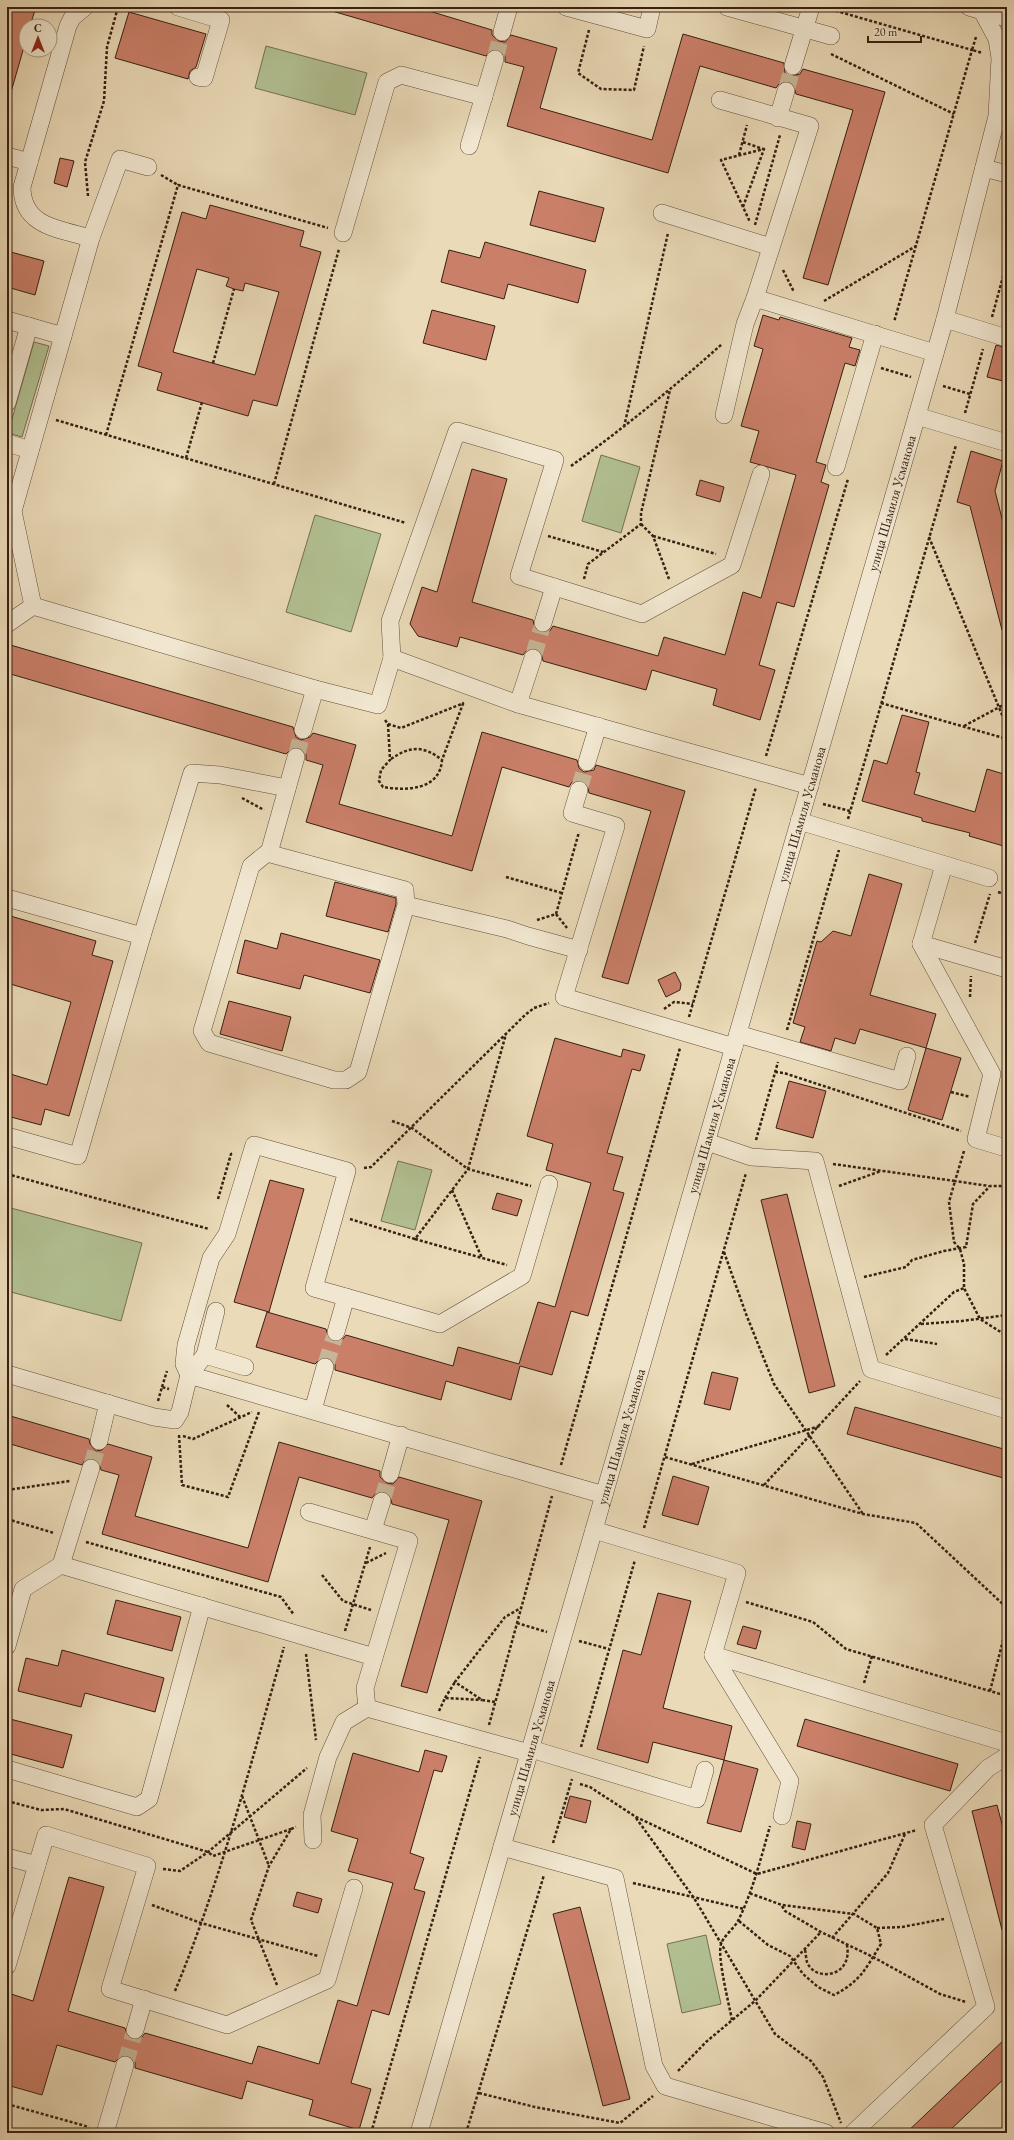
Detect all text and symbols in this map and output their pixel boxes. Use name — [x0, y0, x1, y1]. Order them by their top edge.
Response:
north arrow — [18, 18, 58, 58]
scale bar — [868, 18, 921, 44]
text: С — [34, 21, 42, 35]
text: 20 m — [874, 24, 898, 40]
street label: улица Шамиля Усманова — [863, 433, 920, 573]
street label: улица Шамиля Усманова — [773, 744, 830, 885]
street label: улица Шамиля Усманова — [683, 1055, 740, 1196]
street label: улица Шамиля Усманова — [593, 1366, 649, 1507]
street label: улица Шамиля Усманова — [502, 1677, 559, 1818]

